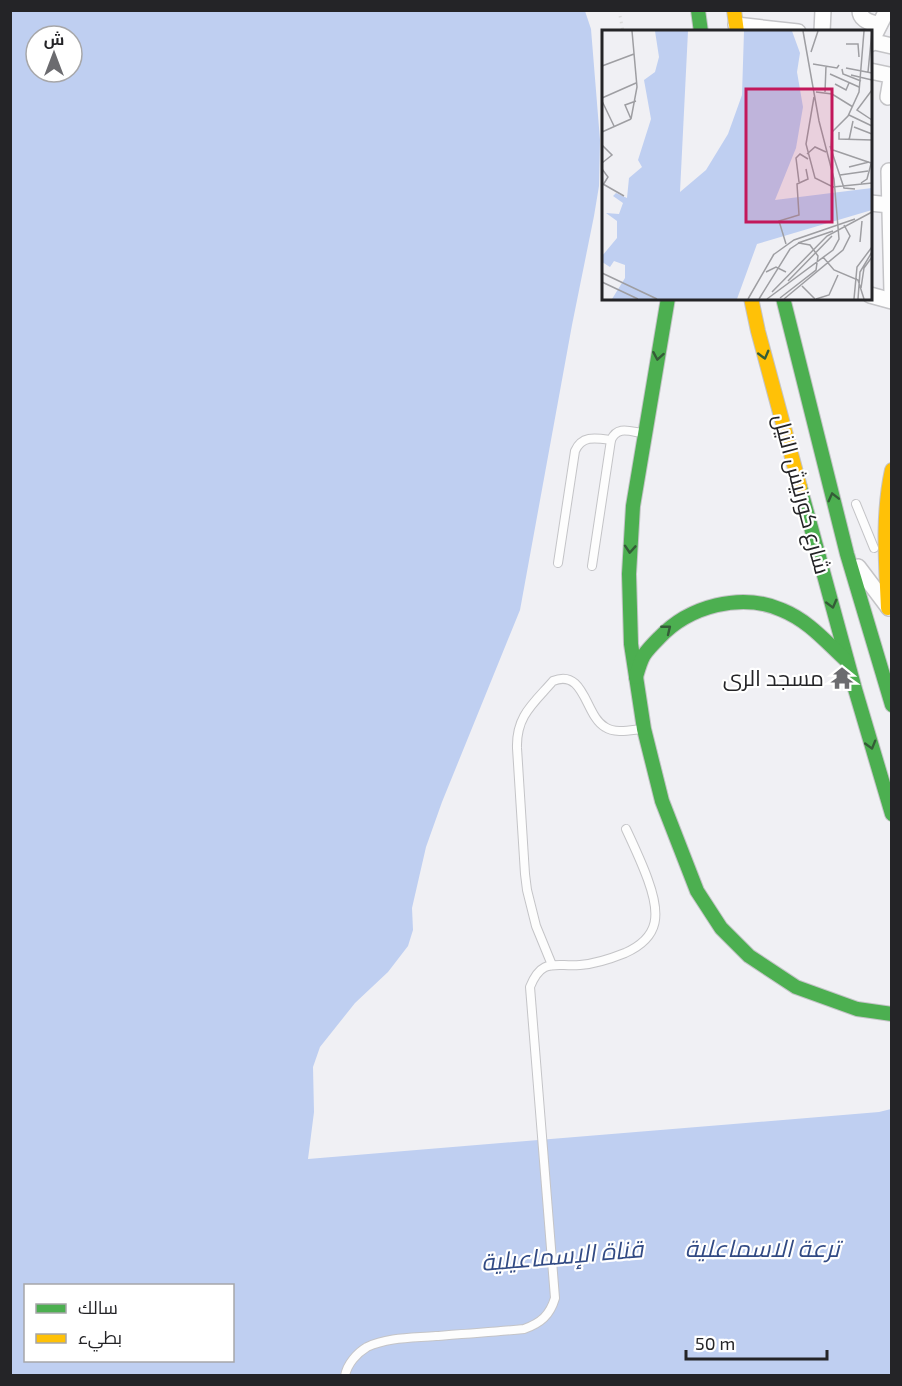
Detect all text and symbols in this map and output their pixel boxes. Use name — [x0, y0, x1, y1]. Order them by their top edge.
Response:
north arrow — [24, 24, 84, 84]
text: ش — [44, 29, 64, 49]
inset map — [602, 30, 872, 300]
one-way arrow — [757, 350, 769, 360]
one-way arrow — [652, 351, 665, 361]
street label: شارع كورنيش النيل — [766, 411, 837, 577]
one-way arrow — [828, 492, 840, 503]
one-way arrow — [624, 545, 637, 554]
one-way arrow — [824, 599, 837, 609]
one-way arrow — [660, 626, 671, 637]
place label: مسجد الرى — [723, 664, 824, 691]
temple icon: مسجد الرى — [829, 665, 855, 691]
one-way arrow — [864, 739, 876, 750]
water label: قناة الإسماعيلية — [480, 1233, 646, 1278]
water label: ترعة الاسماعلية — [685, 1233, 844, 1263]
legend — [24, 1284, 234, 1362]
text: سالك — [78, 1296, 118, 1318]
scale bar — [686, 1323, 827, 1361]
text: بطيء — [78, 1326, 122, 1352]
text: 50 m — [695, 1332, 735, 1354]

